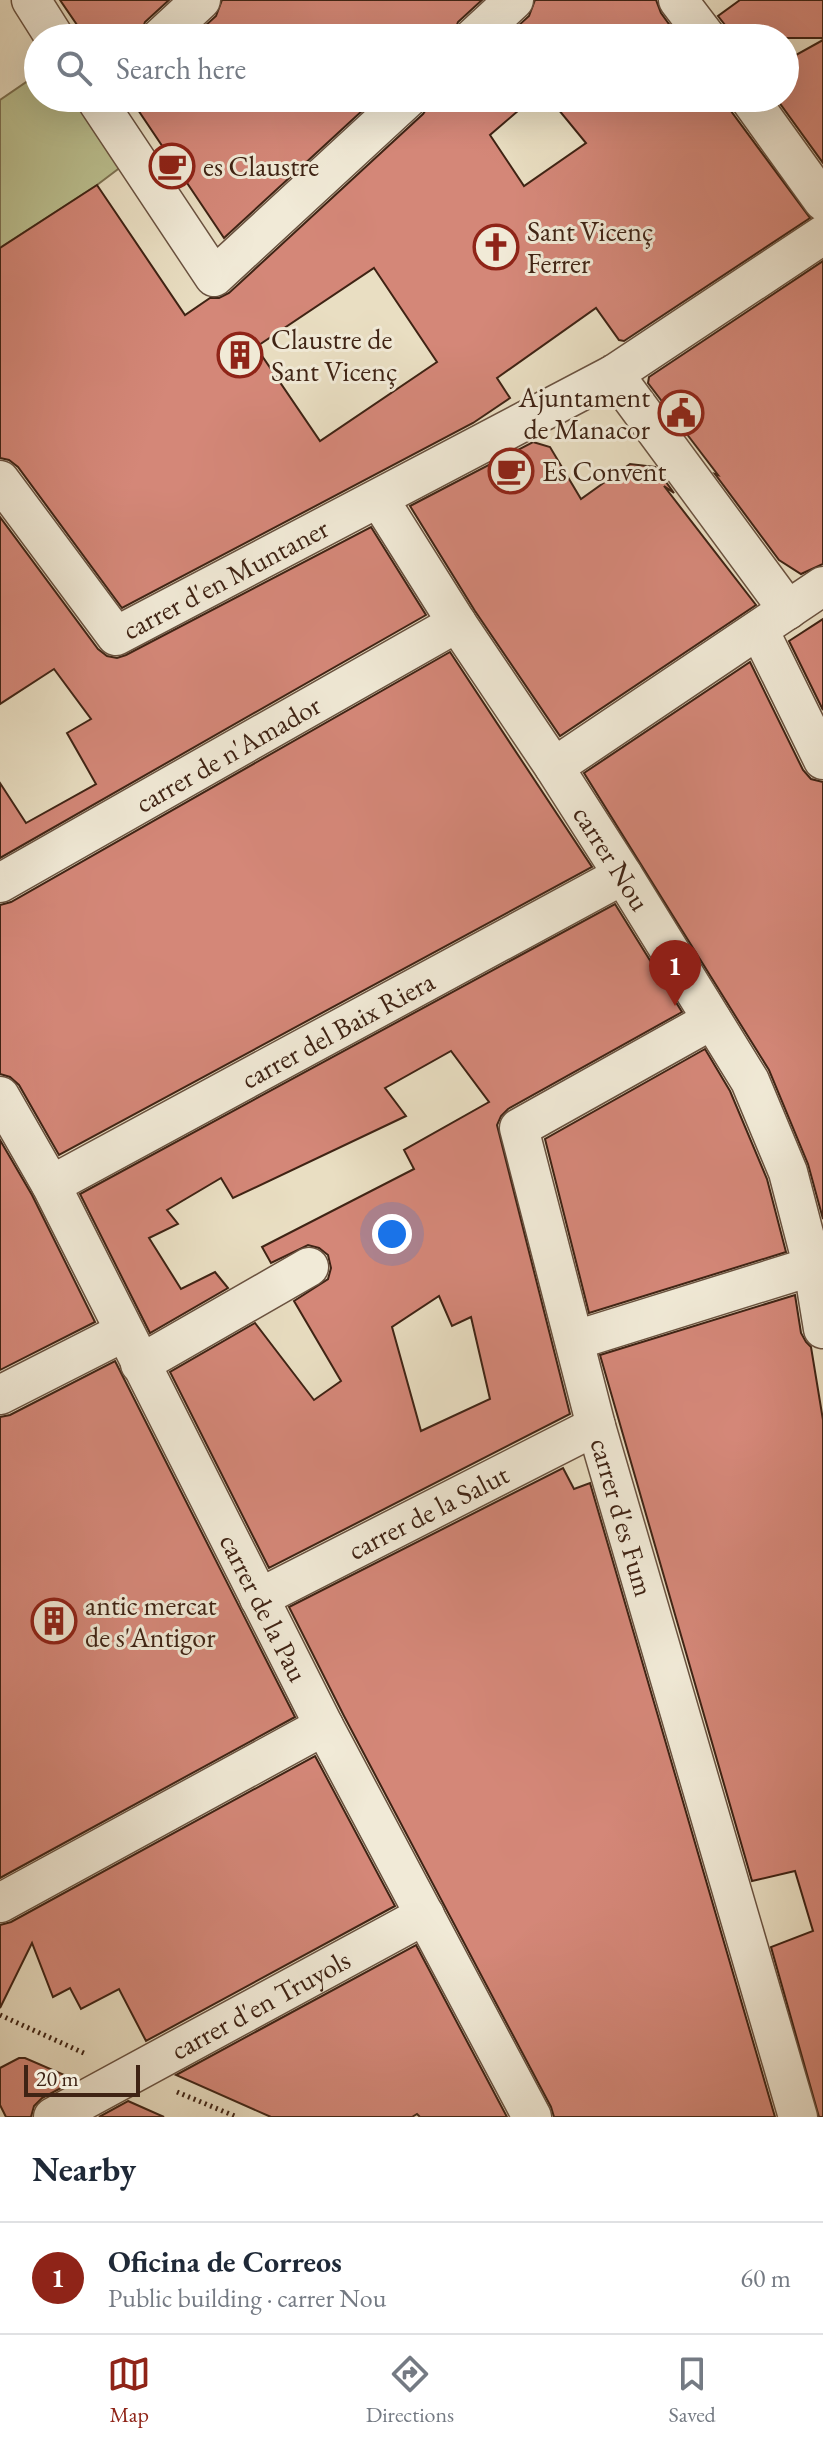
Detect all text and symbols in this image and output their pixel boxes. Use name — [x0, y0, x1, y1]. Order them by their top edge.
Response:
search box — [24, 24, 799, 112]
icon: search — [52, 46, 96, 90]
text: Search here — [116, 49, 246, 88]
cafe icon: es Claustre — [148, 142, 196, 190]
place label: es Claustre — [203, 148, 319, 184]
place label: Sant Vicenç Ferrer — [527, 213, 653, 281]
church icon: Sant Vicenç Ferrer — [472, 223, 520, 271]
place label: Claustre de Sant Vicenç — [271, 321, 397, 389]
building icon: Claustre de Sant Vicenç — [216, 331, 264, 379]
place label: Ajuntament de Manacor — [518, 379, 651, 447]
public building icon: Ajuntament de Manacor — [657, 389, 705, 437]
cafe icon: Es Convent — [487, 447, 535, 495]
place label: Es Convent — [542, 453, 667, 489]
street label: carrer d'en Muntaner — [116, 509, 335, 647]
street label: carrer de n'Amador — [129, 686, 327, 820]
street label: carrer Nou — [565, 799, 659, 917]
pin: 1 — [649, 940, 701, 1006]
street label: carrer del Baix Riera — [235, 962, 441, 1097]
your location — [372, 1214, 412, 1254]
street label: carrer d'es Fum — [583, 1434, 663, 1601]
street label: carrer de la Salut — [342, 1456, 515, 1568]
street label: carrer de la Pau — [212, 1528, 317, 1688]
place label: antic mercat de s'Antigor — [85, 1587, 217, 1655]
building icon: antic mercat de s'Antigor — [30, 1597, 78, 1645]
street label: carrer d'en Truyols — [164, 1941, 356, 2068]
scale bar — [24, 2061, 140, 2097]
text: 20 m — [36, 2064, 79, 2093]
text: Nearby — [32, 2147, 136, 2191]
text: Oficina de Correos — [108, 2242, 342, 2281]
text: 1 — [51, 2261, 65, 2295]
text: 60 m — [741, 2261, 791, 2295]
text: Public building · carrer Nou — [108, 2281, 386, 2315]
tab: Map — [107, 2352, 151, 2429]
tab: Directions — [366, 2352, 454, 2429]
tab: Saved — [669, 2352, 716, 2429]

